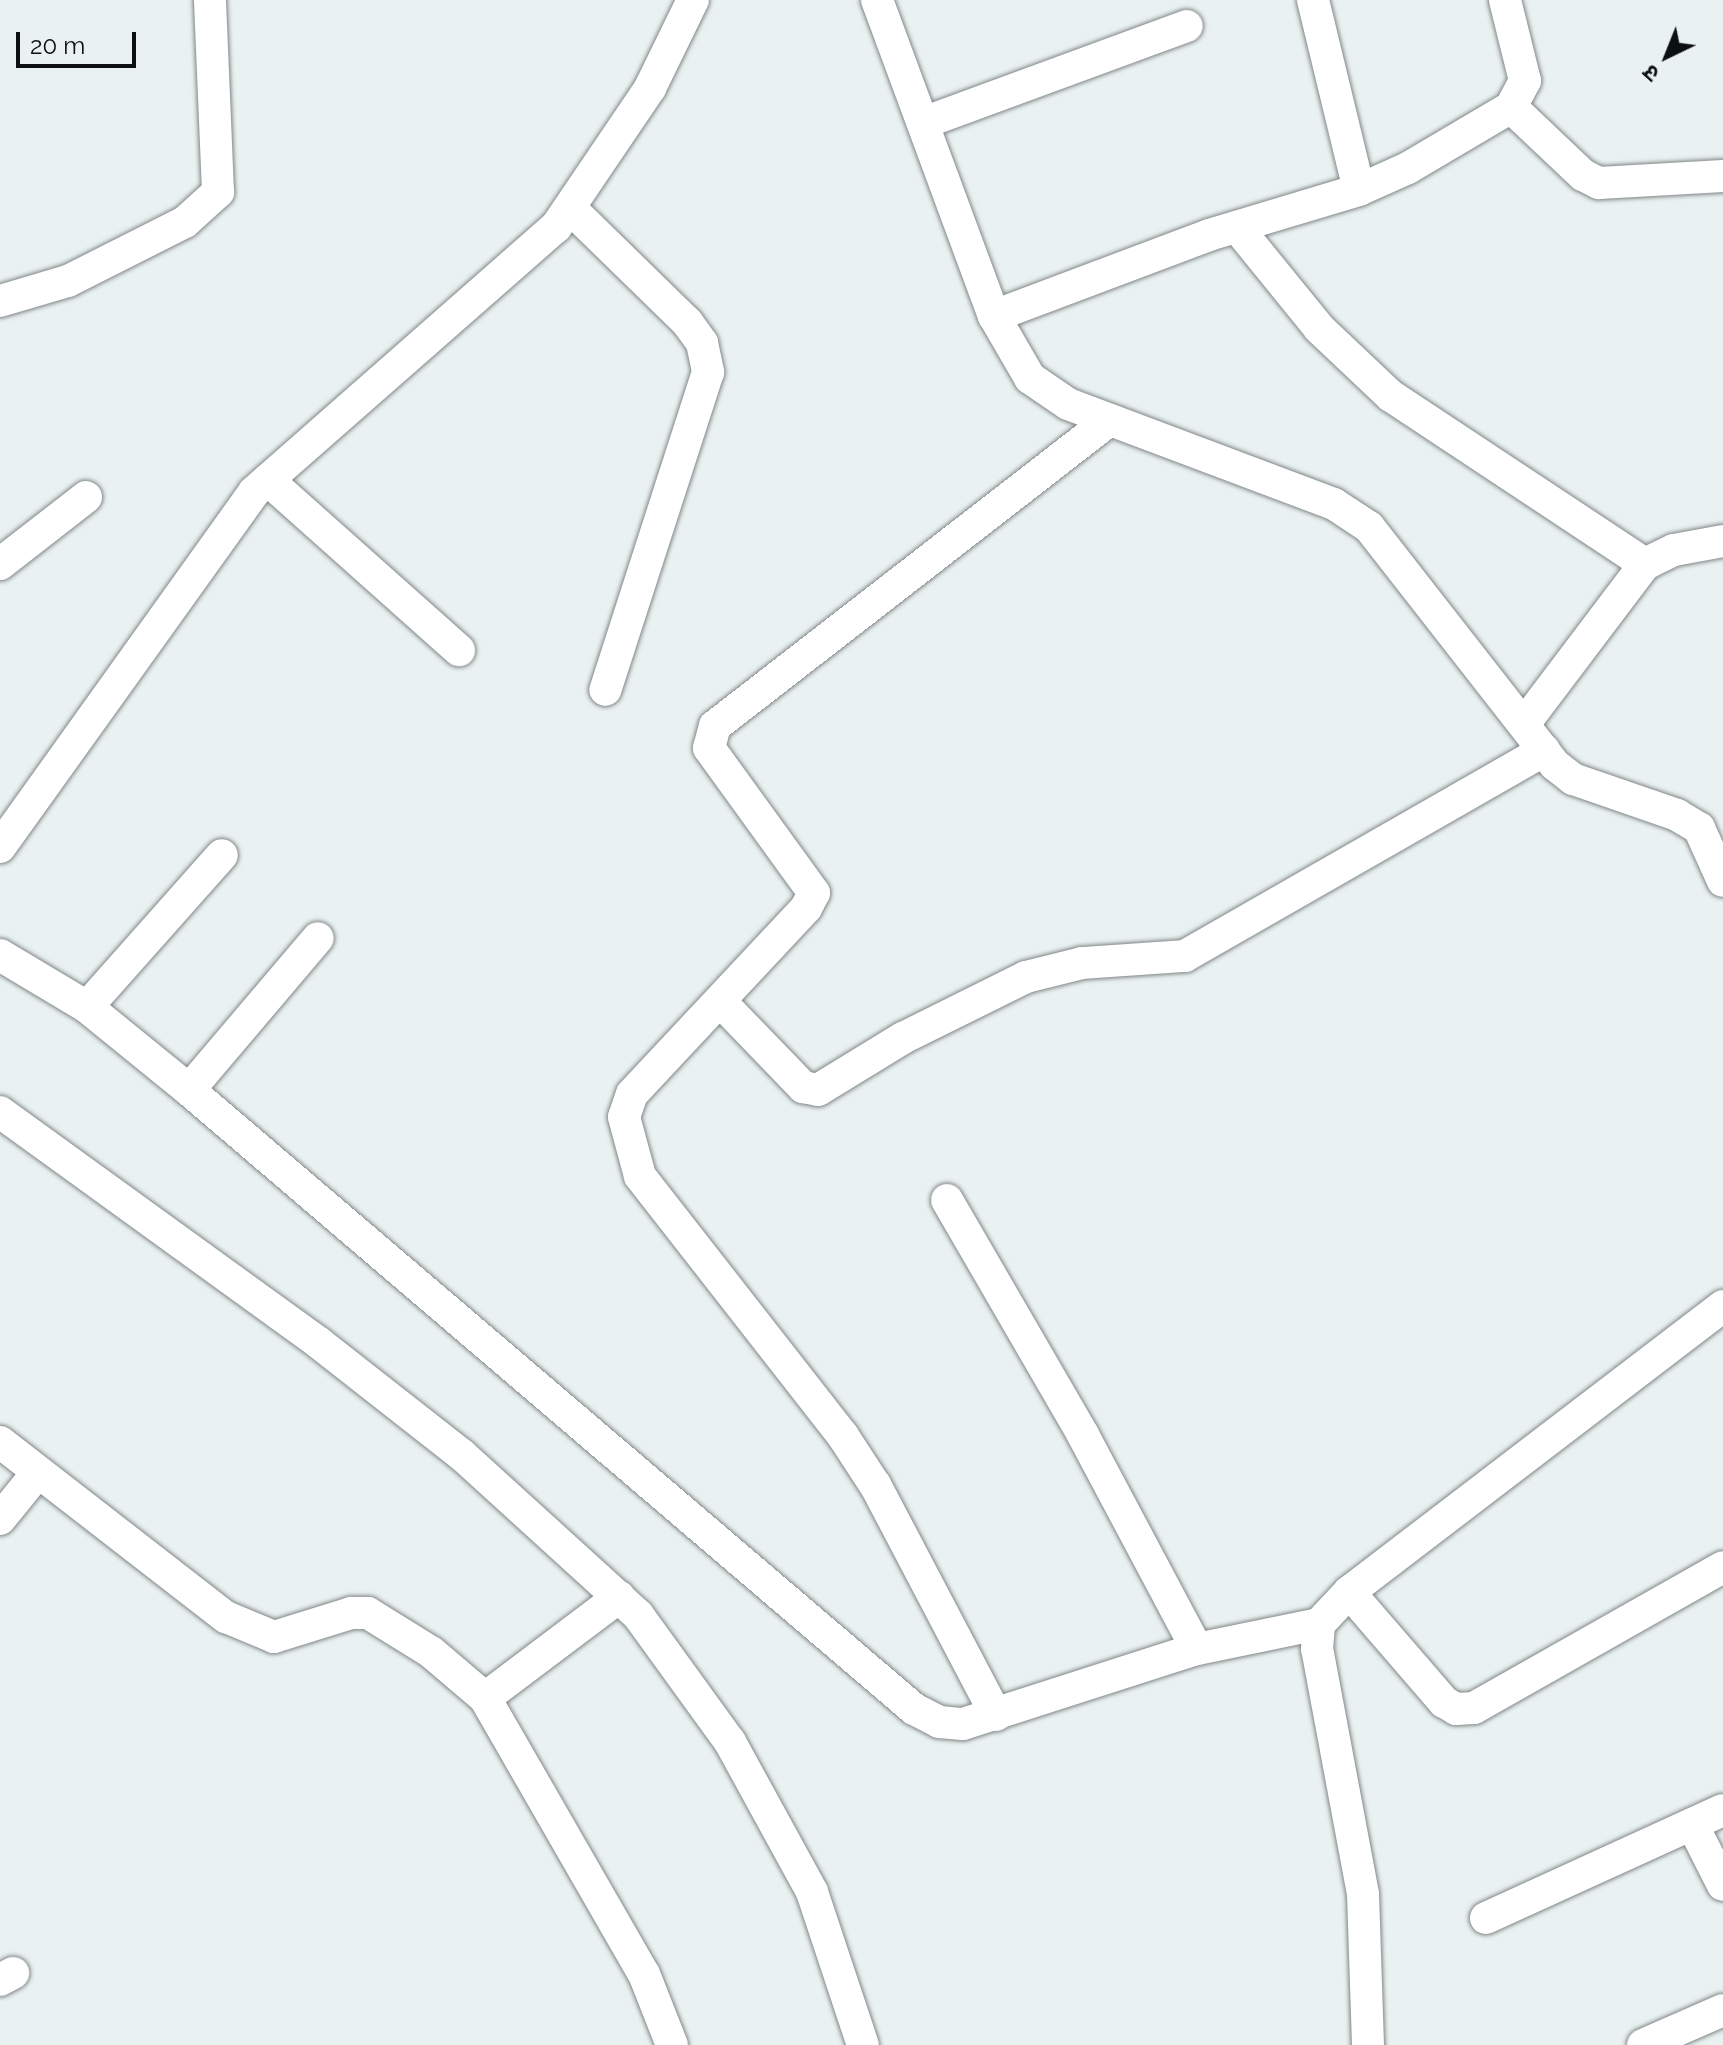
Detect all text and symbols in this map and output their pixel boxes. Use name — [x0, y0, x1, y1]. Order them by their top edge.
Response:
scale bar — [20, 16, 140, 66]
north arrow — [1627, 16, 1707, 96]
text: 20 m — [30, 31, 85, 60]
text: उ — [1637, 60, 1664, 87]

